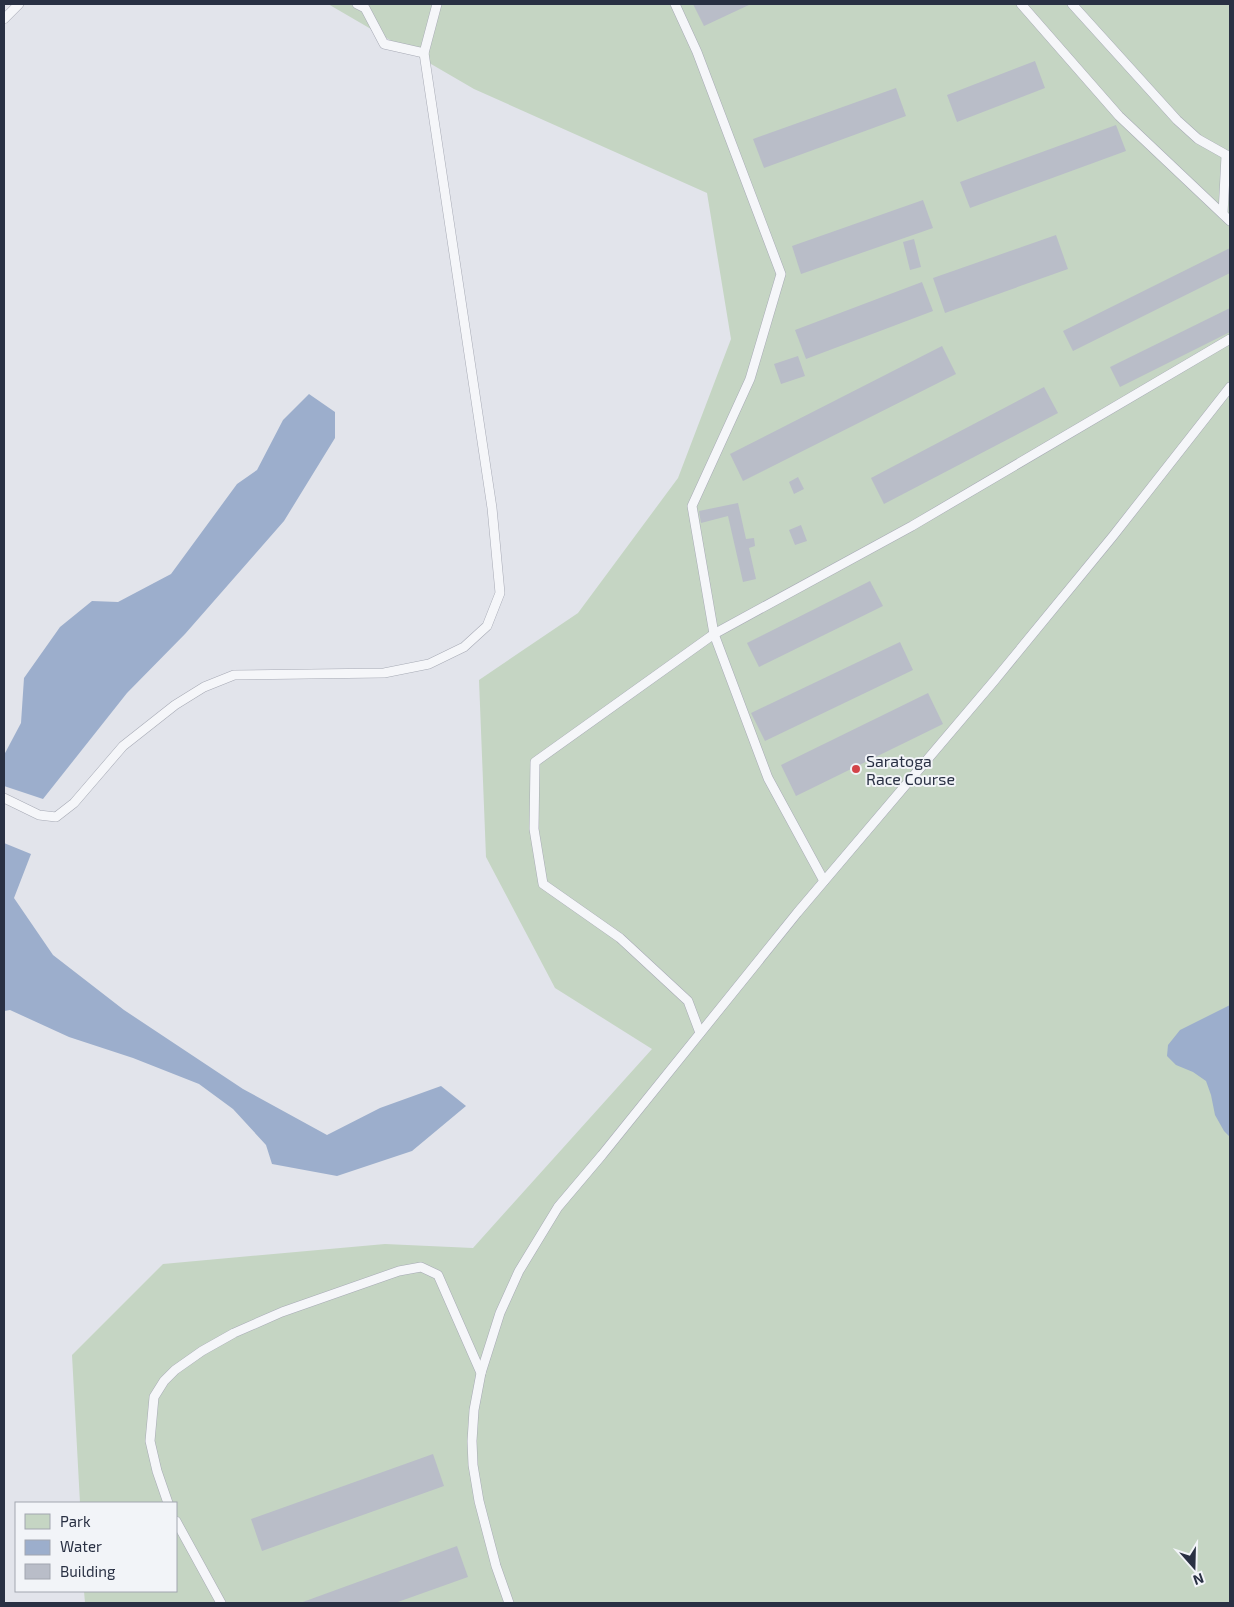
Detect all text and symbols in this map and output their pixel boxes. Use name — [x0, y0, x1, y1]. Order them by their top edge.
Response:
place label: Saratoga Race Course — [866, 751, 955, 788]
marker: Saratoga Race Course — [850, 763, 862, 775]
legend — [15, 1502, 178, 1592]
text: Park — [60, 1512, 91, 1530]
text: Water — [60, 1537, 102, 1555]
north arrow — [1169, 1542, 1219, 1592]
text: Building — [60, 1562, 116, 1580]
text: N — [1191, 1570, 1206, 1589]

